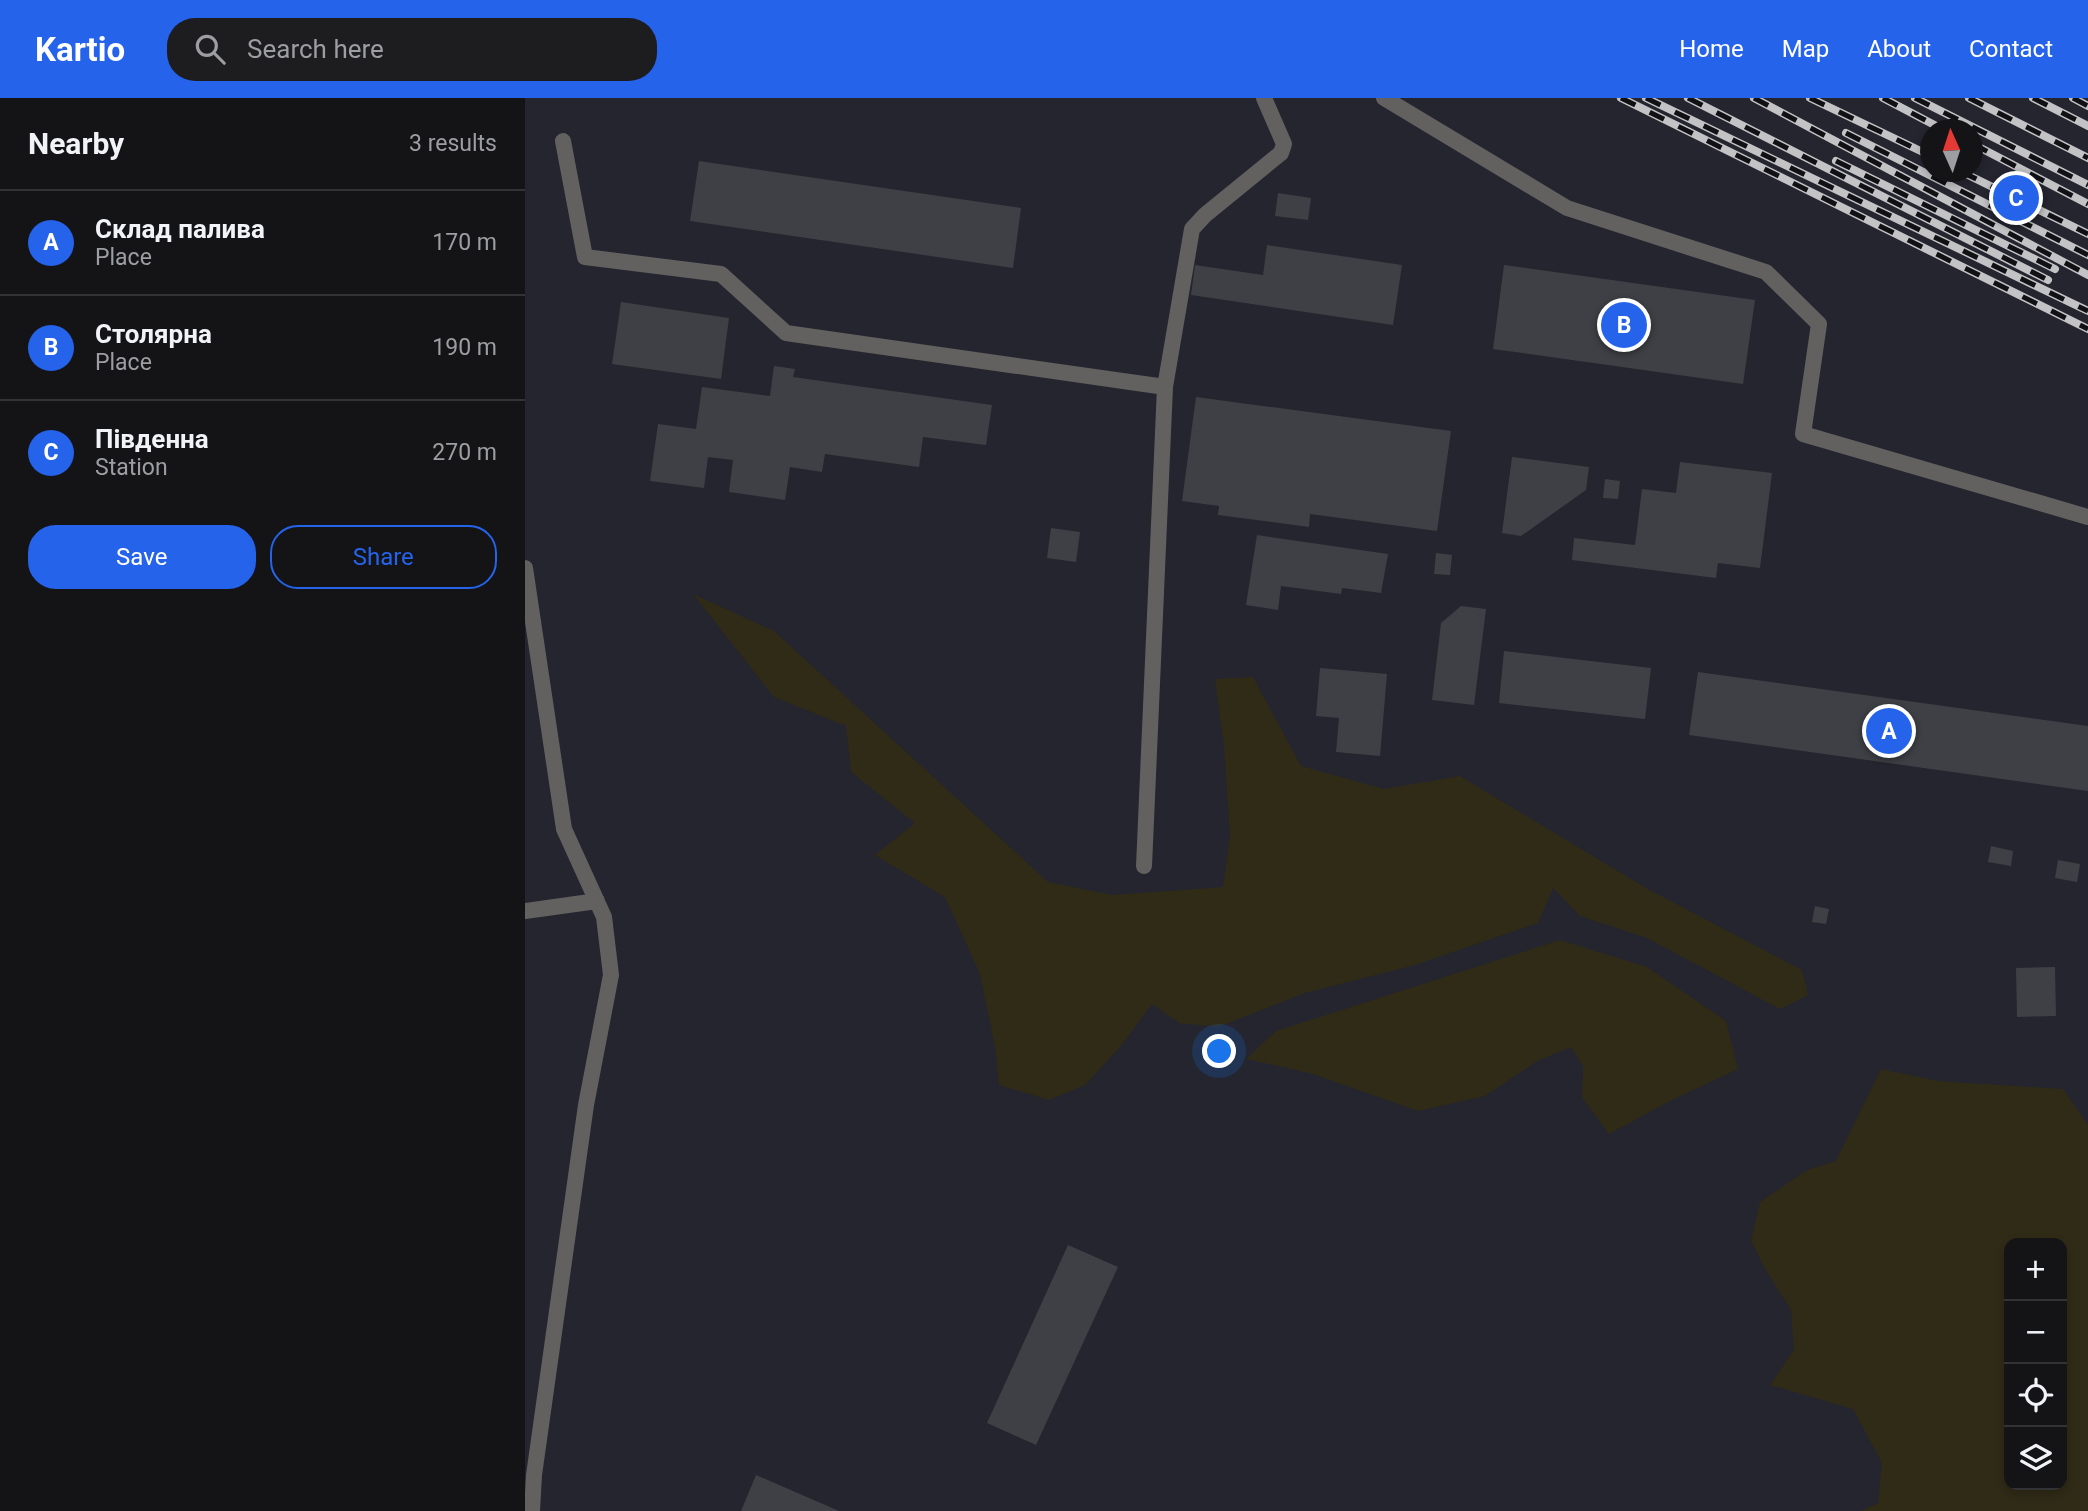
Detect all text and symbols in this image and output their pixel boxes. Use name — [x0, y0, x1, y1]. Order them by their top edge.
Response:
search box — [167, 18, 657, 81]
text: Kartio — [35, 30, 125, 69]
icon: search — [191, 30, 229, 68]
text: Search here — [247, 34, 384, 64]
text: Home — [1679, 35, 1744, 63]
text: Map — [1782, 35, 1829, 63]
text: About — [1867, 35, 1931, 63]
text: Contact — [1969, 35, 2053, 63]
north arrow — [1920, 119, 1983, 182]
text: Nearby — [28, 126, 124, 161]
text: 3 results — [409, 130, 497, 157]
pin: C — [1993, 172, 2039, 224]
text: Склад палива — [95, 214, 265, 244]
text: A — [43, 229, 59, 256]
text: 170 m — [432, 229, 497, 256]
text: Place — [95, 244, 152, 271]
pin: B — [1601, 299, 1647, 351]
text: Столярна — [95, 319, 212, 349]
text: B — [44, 334, 58, 361]
text: 190 m — [432, 334, 497, 361]
text: Place — [95, 349, 152, 376]
text: Південна — [95, 424, 209, 454]
text: C — [43, 439, 59, 466]
text: 270 m — [432, 439, 497, 466]
text: Station — [95, 454, 168, 481]
button: Save — [28, 525, 256, 589]
button: Share — [270, 525, 497, 589]
pin: A — [1866, 705, 1912, 757]
your location — [1202, 1034, 1236, 1068]
map controls — [2004, 1238, 2067, 1490]
button: + — [2004, 1238, 2067, 1301]
button: − — [2004, 1301, 2067, 1364]
button: locate — [2004, 1364, 2067, 1427]
button: layers — [2004, 1427, 2067, 1490]

